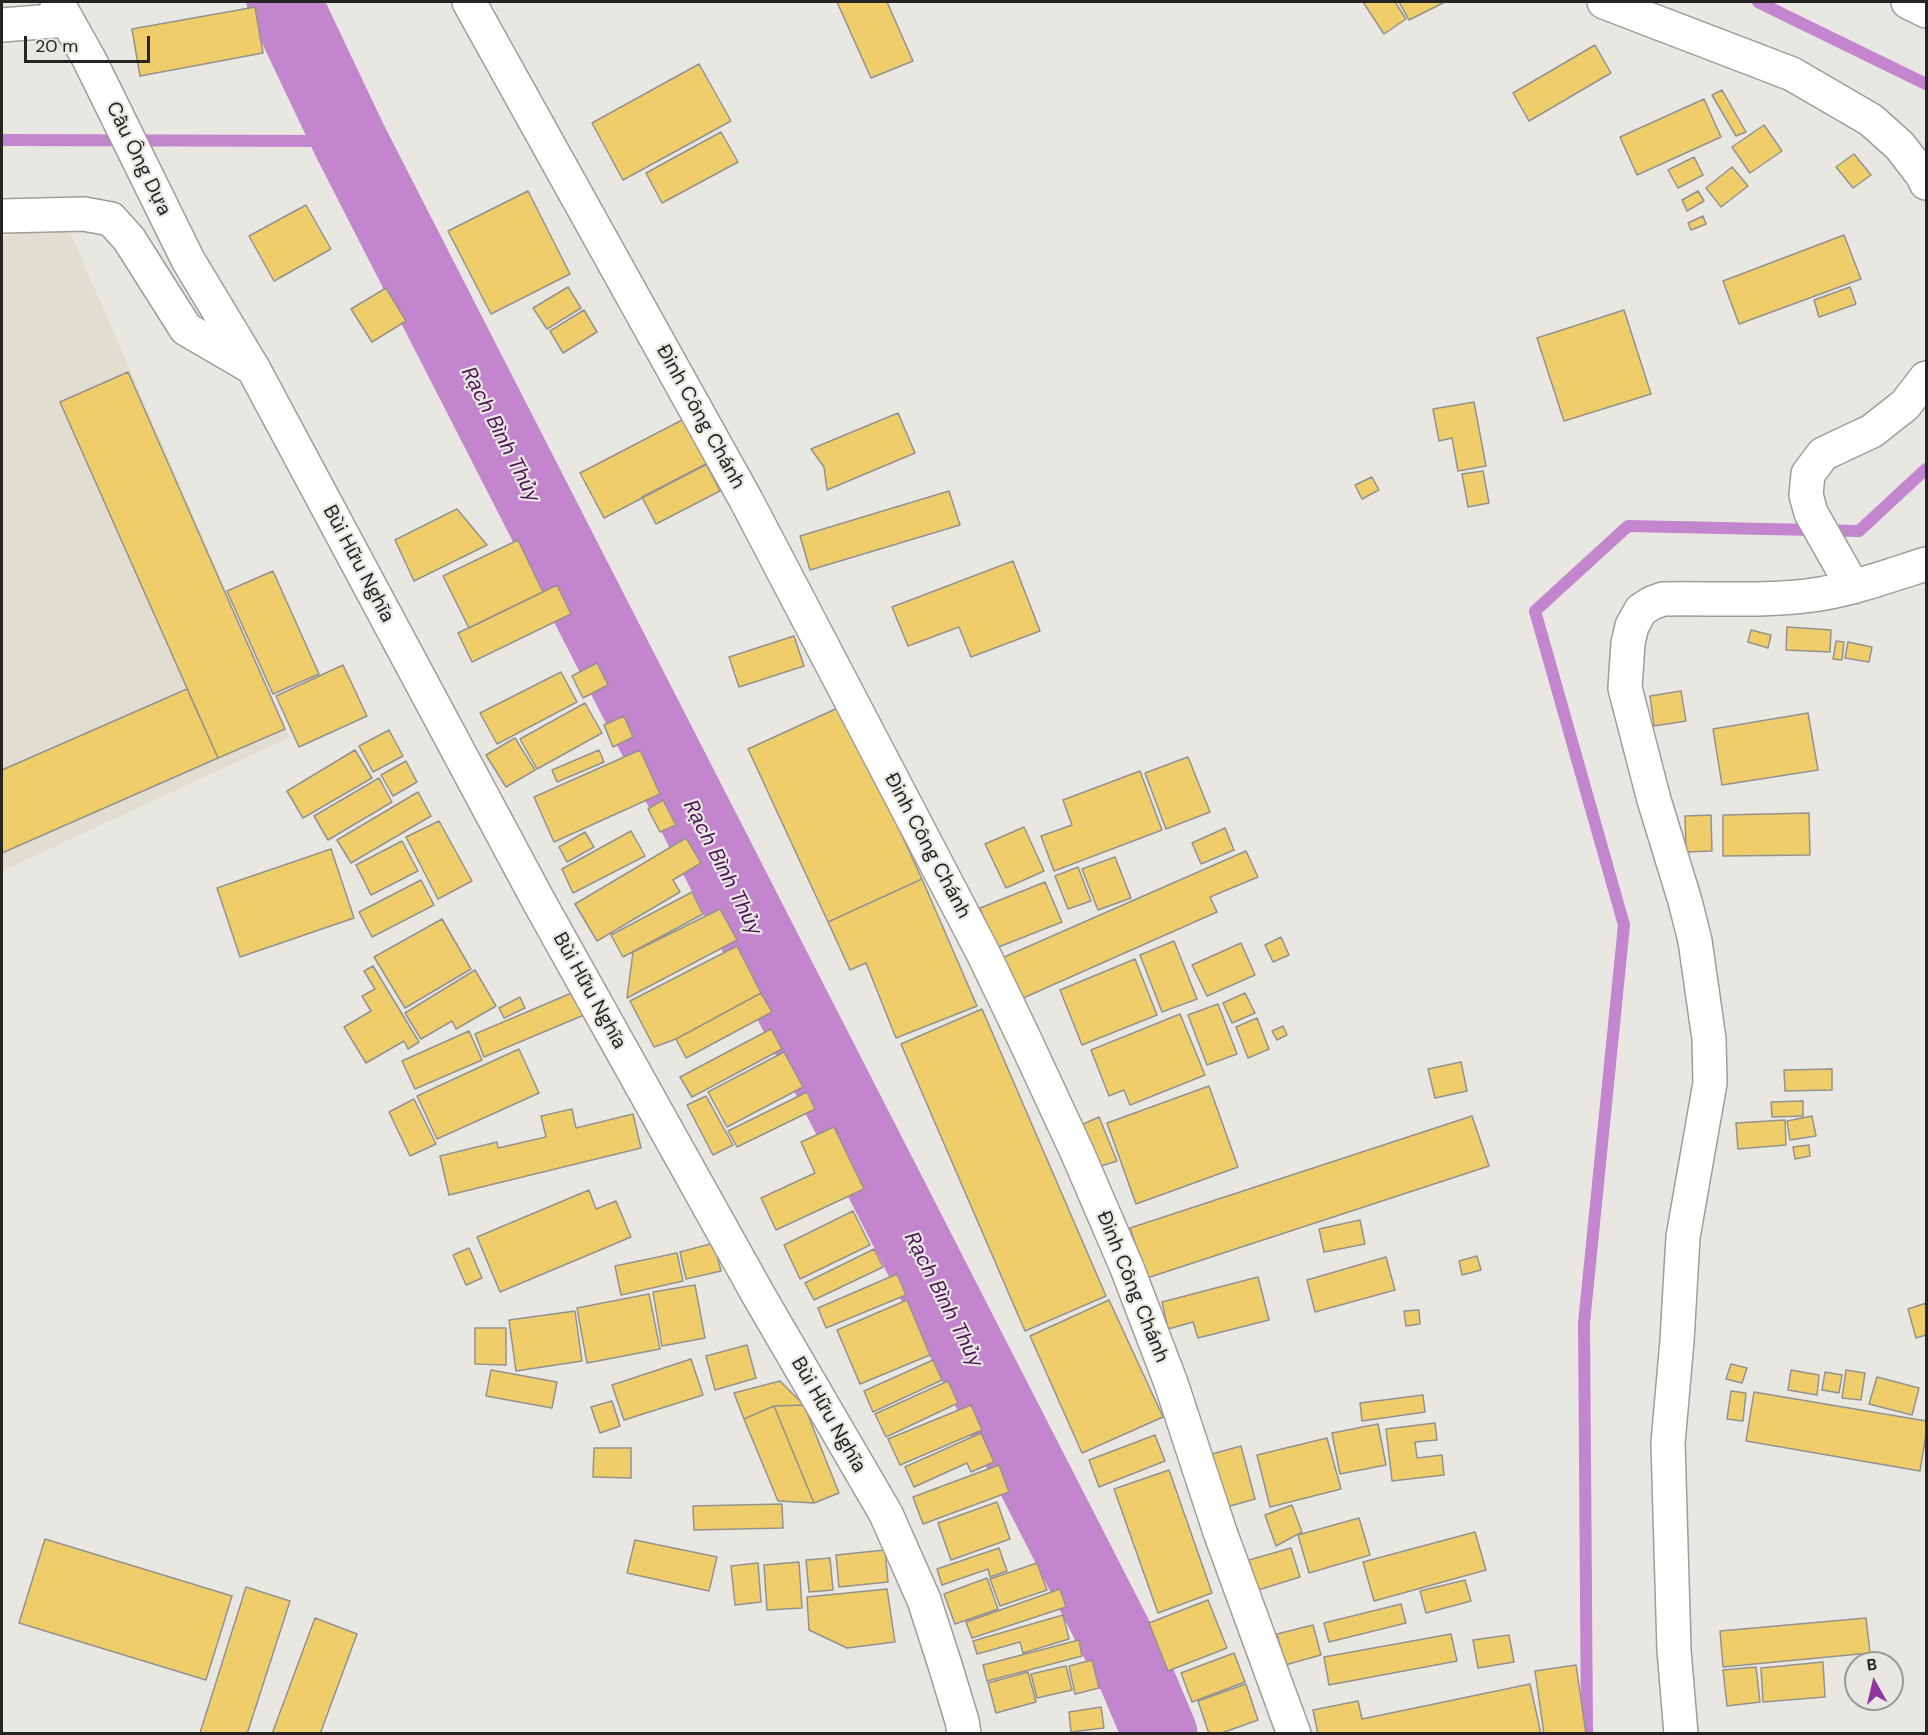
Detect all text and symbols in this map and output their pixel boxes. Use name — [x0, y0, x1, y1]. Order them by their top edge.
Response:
scale bar — [27, 24, 153, 62]
text: 20 m — [35, 34, 78, 58]
street label: Cầu Ông Dựa — [100, 98, 176, 220]
street label: Đinh Công Chánh — [650, 341, 750, 493]
water label: Rạch Bình Thủy — [455, 363, 545, 507]
street label: Bùi Hữu Nghĩa — [317, 501, 399, 627]
street label: Đinh Công Chánh — [879, 769, 975, 923]
water label: Rạch Bình Thủy — [677, 796, 767, 940]
street label: Bùi Hữu Nghĩa — [547, 929, 631, 1053]
street label: Đinh Công Chánh — [1091, 1208, 1173, 1366]
water label: Rạch Bình Thủy — [898, 1228, 988, 1372]
street label: Bùi Hữu Nghĩa — [785, 1353, 871, 1477]
north arrow — [1844, 1651, 1904, 1711]
text: B — [1865, 1654, 1878, 1676]

